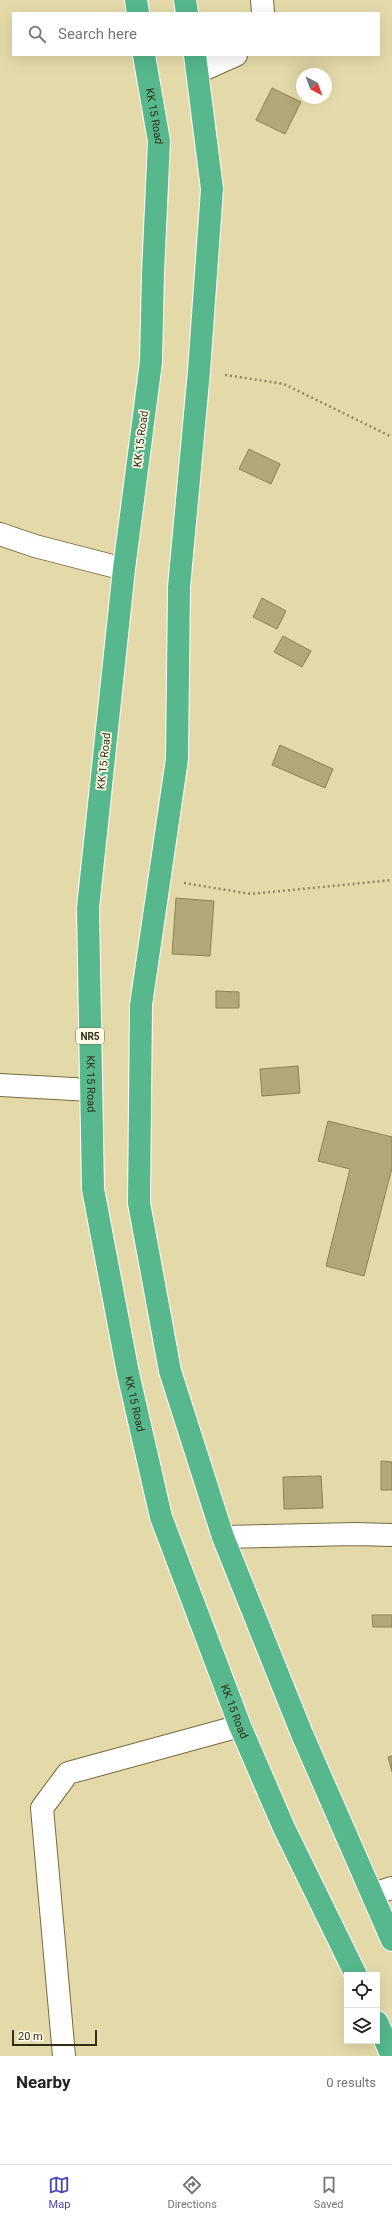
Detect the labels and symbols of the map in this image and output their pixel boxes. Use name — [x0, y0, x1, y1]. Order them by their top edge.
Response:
north arrow — [296, 68, 332, 104]
street label: KK 15 Road — [143, 87, 166, 144]
street label: KK 15 Road — [131, 410, 151, 468]
street label: KK 15 Road — [95, 732, 113, 790]
road number: NR5 — [76, 1028, 104, 1044]
street label: KK 15 Road — [84, 1055, 98, 1112]
street label: KK 15 Road — [122, 1375, 148, 1433]
street label: KK 15 Road — [218, 1682, 251, 1740]
scale bar — [12, 2028, 97, 2047]

